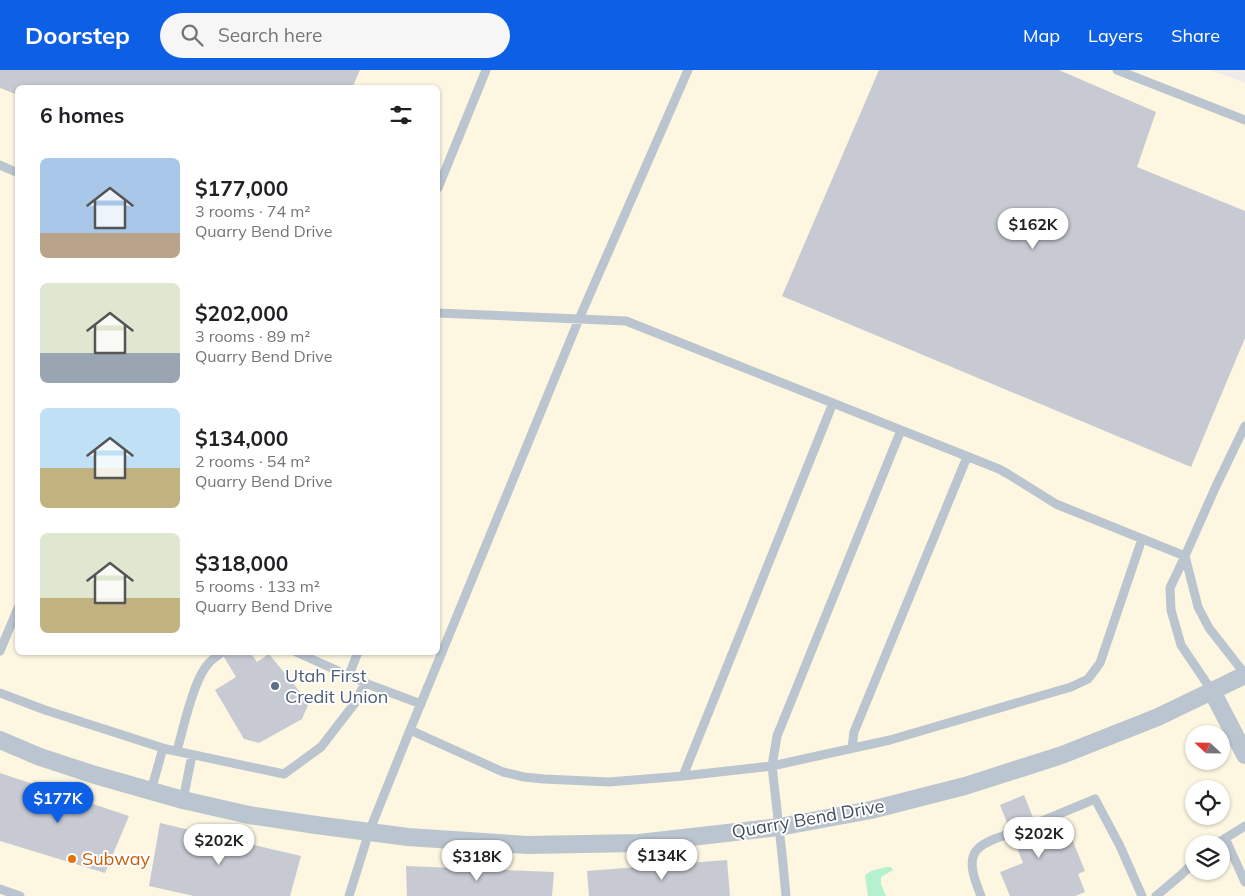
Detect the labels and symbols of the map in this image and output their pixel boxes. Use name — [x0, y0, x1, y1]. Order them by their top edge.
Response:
pin: $162K — [998, 208, 1068, 250]
place label: Utah First Credit Union — [285, 664, 388, 708]
marker: Utah First Credit Union — [269, 680, 281, 692]
north arrow — [1185, 725, 1230, 770]
pin: $177K — [23, 782, 93, 824]
street label: Quarry Bend Drive — [730, 794, 886, 843]
pin: $202K — [1004, 816, 1074, 859]
pin: $202K — [184, 824, 254, 866]
pin: $134K — [627, 838, 697, 881]
pin: $318K — [442, 840, 512, 882]
place label: Subway — [82, 847, 150, 870]
marker: Subway — [66, 853, 78, 865]

